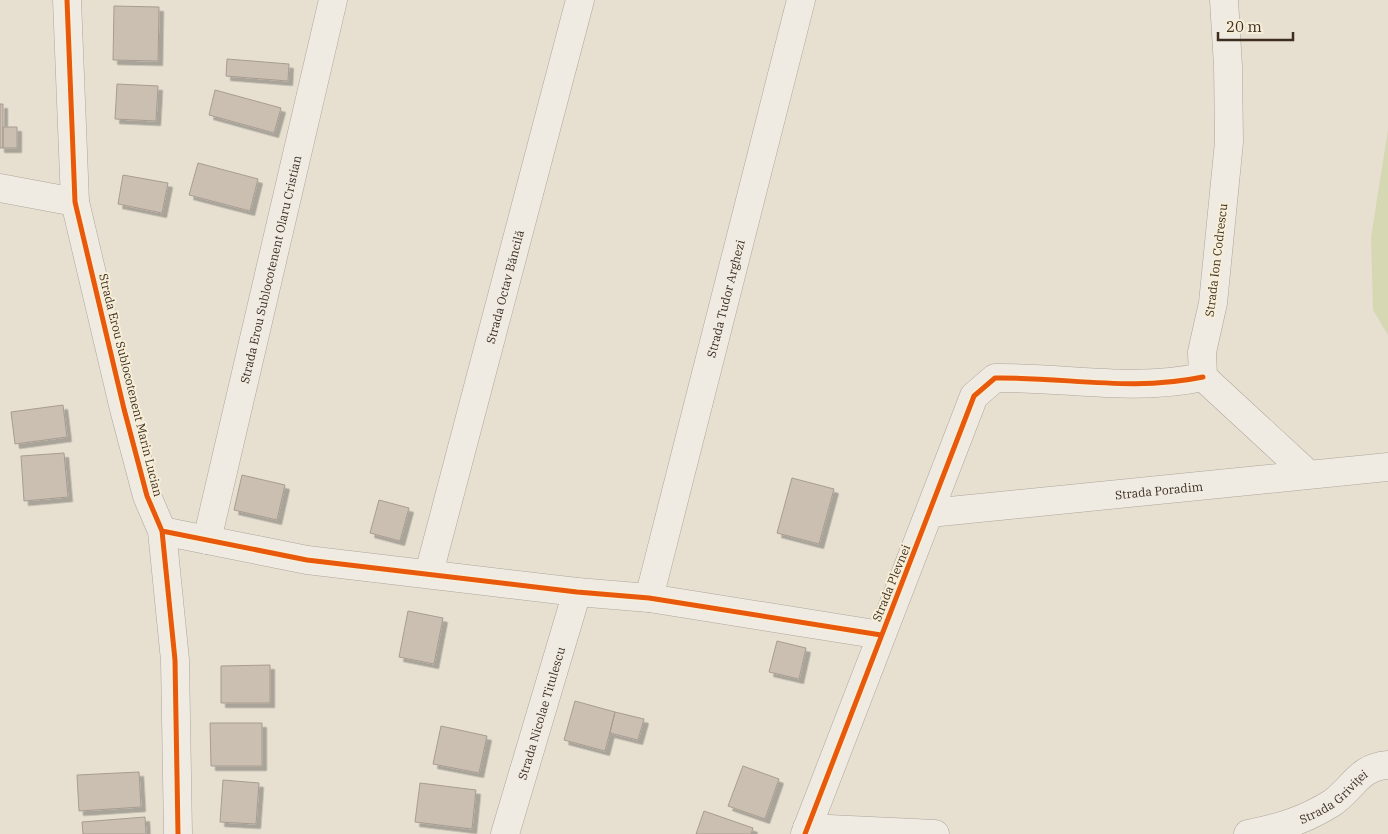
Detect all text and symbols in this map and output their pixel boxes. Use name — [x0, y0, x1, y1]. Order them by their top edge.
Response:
scale bar — [1218, 10, 1293, 42]
text: 20 m — [1226, 17, 1262, 36]
street label: Strada Erou Sublocotenent Olaru Cristian — [236, 153, 304, 385]
street label: Strada Ion Codrescu — [1202, 202, 1230, 318]
street label: Strada Octav Băncilă — [482, 228, 527, 345]
street label: Strada Tudor Arghezi — [703, 238, 747, 359]
street label: Strada Erou Sublocotenent Marin Lucian — [96, 272, 166, 498]
street label: Strada Poradim — [1114, 478, 1204, 502]
street label: Strada Plevnei — [869, 542, 913, 624]
street label: Strada Nicolae Titulescu — [514, 644, 568, 782]
street label: Strada Griviței — [1297, 766, 1370, 826]

